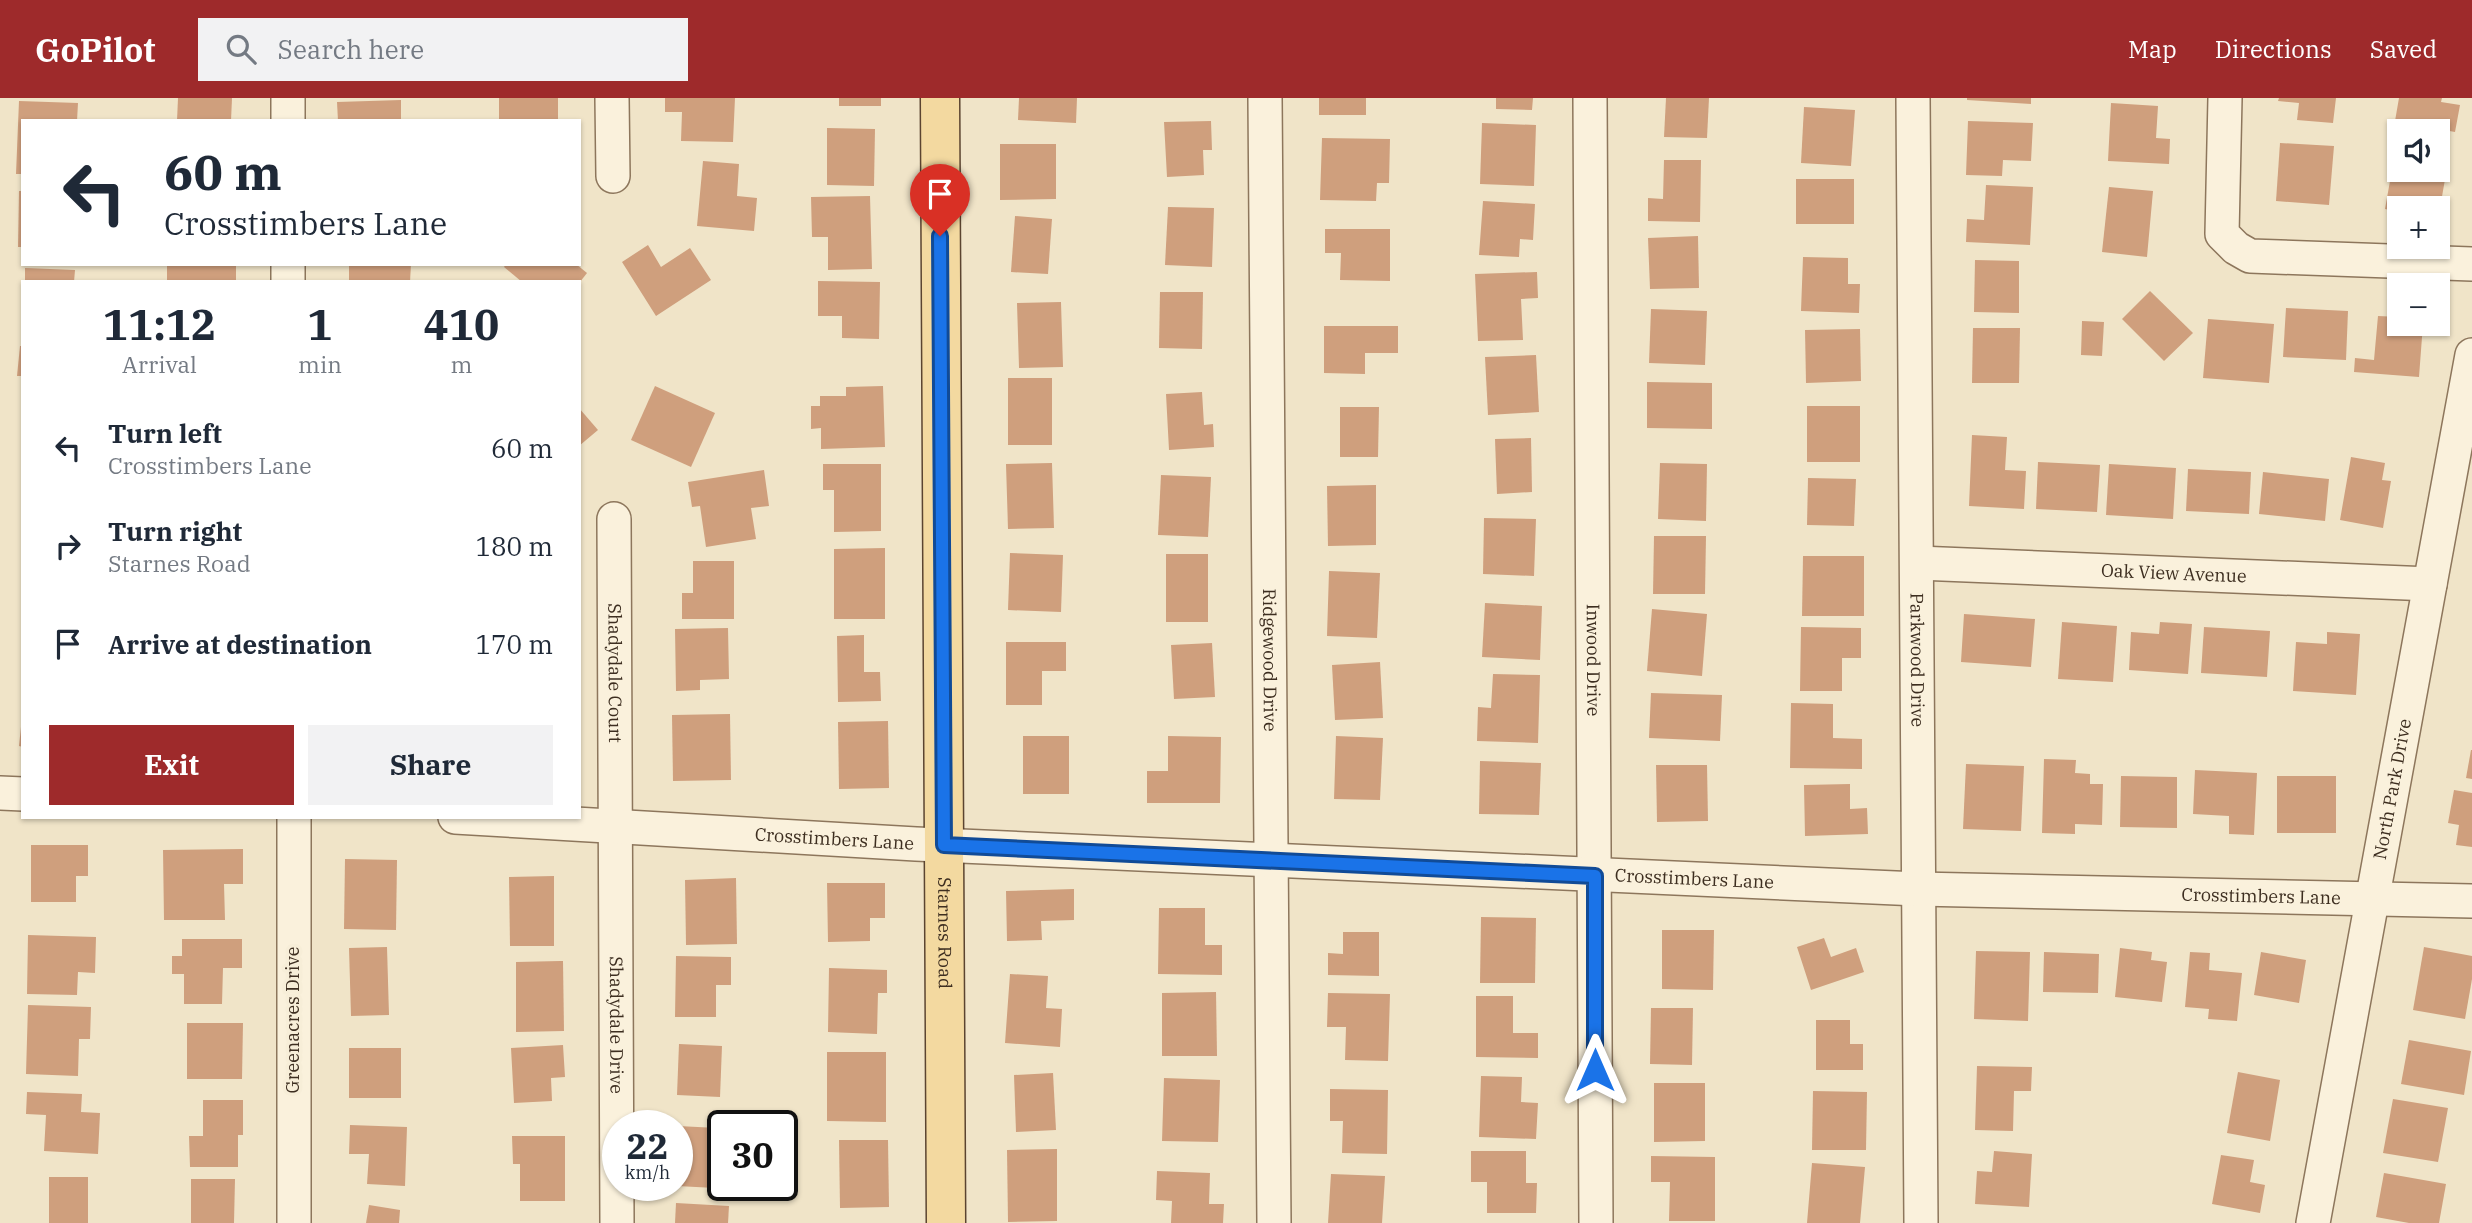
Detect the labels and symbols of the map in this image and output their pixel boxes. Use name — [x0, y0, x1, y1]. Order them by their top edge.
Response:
pin — [910, 164, 970, 236]
street label: Oak View Avenue — [2100, 559, 2247, 587]
street label: Ridgewood Drive — [1258, 588, 1282, 732]
street label: Parkwood Drive — [1906, 593, 1929, 727]
street label: Shadydale Court — [603, 603, 627, 743]
street label: Inwood Drive — [1582, 604, 1605, 716]
street label: North Park Drive — [2368, 717, 2416, 862]
street label: Crosstimbers Lane — [754, 823, 915, 855]
street label: Crosstimbers Lane — [1614, 863, 1775, 894]
street label: Starnes Road — [933, 877, 957, 989]
street label: Crosstimbers Lane — [2181, 883, 2341, 909]
street label: Greenacres Drive — [281, 947, 304, 1093]
street label: Shadydale Drive — [605, 956, 628, 1094]
position arrow — [1558, 1033, 1632, 1107]
speed limit sign: 30 — [707, 1110, 798, 1201]

